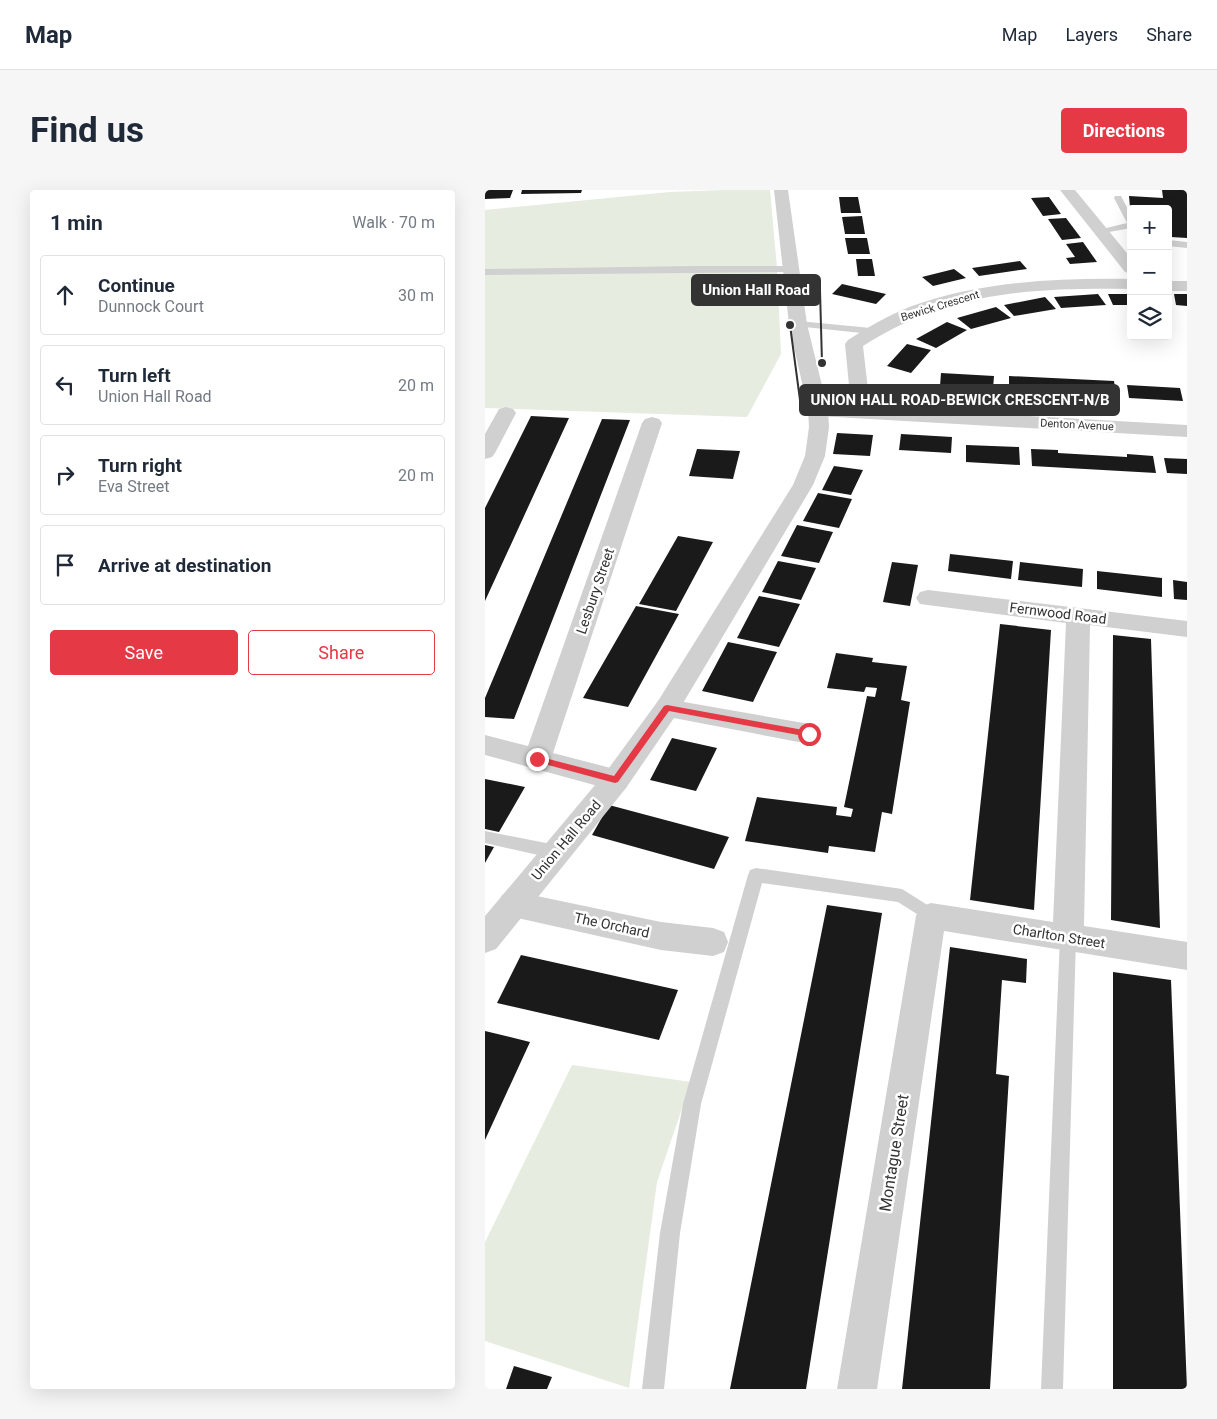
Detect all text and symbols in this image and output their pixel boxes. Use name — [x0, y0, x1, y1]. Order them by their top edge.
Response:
text: Map — [25, 21, 72, 49]
text: Map — [1002, 24, 1037, 45]
text: Layers — [1065, 24, 1118, 45]
text: Share — [1146, 24, 1192, 45]
button: Directions — [1061, 108, 1187, 153]
text: Find us — [30, 110, 144, 151]
map controls — [1127, 205, 1172, 340]
button: + — [1127, 205, 1172, 250]
text: 1 min — [50, 211, 103, 235]
text: Walk · 70 m — [352, 213, 435, 232]
button: − — [1127, 250, 1172, 295]
text: Continue — [98, 274, 175, 297]
callout: Union Hall Road — [692, 275, 820, 305]
icon: ahead — [51, 281, 79, 309]
text: Union Hall Road — [702, 281, 810, 299]
text: 30 m — [398, 286, 434, 305]
street label: Bewick Crescent — [899, 288, 981, 324]
button: layers — [1127, 295, 1172, 340]
text: Dunnock Court — [98, 297, 204, 316]
text: Turn left — [98, 364, 171, 387]
icon: left — [51, 371, 79, 399]
text: 20 m — [398, 376, 434, 395]
callout: UNION HALL ROAD-BEWICK CRESCENT-N/B — [800, 385, 1119, 415]
text: Union Hall Road — [98, 387, 212, 406]
text: UNION HALL ROAD-BEWICK CRESCENT-N/B — [810, 391, 1110, 409]
street label: Denton Avenue — [1040, 417, 1114, 433]
text: Turn right — [98, 454, 182, 477]
icon: right — [51, 461, 79, 489]
text: 20 m — [398, 466, 434, 485]
text: Eva Street — [98, 477, 169, 496]
street label: Lesbury Street — [573, 546, 617, 636]
icon: arrive — [51, 551, 79, 579]
text: Arrive at destination — [98, 554, 271, 577]
street label: Fernwood Road — [1009, 599, 1107, 627]
button: Save — [50, 630, 238, 675]
button: Share — [248, 630, 435, 675]
route start — [798, 723, 821, 746]
route end — [526, 748, 549, 771]
street label: Union Hall Road — [528, 797, 604, 883]
street label: The Orchard — [573, 909, 651, 941]
street label: Charlton Street — [1012, 921, 1107, 951]
street label: Montague Street — [875, 1093, 913, 1213]

